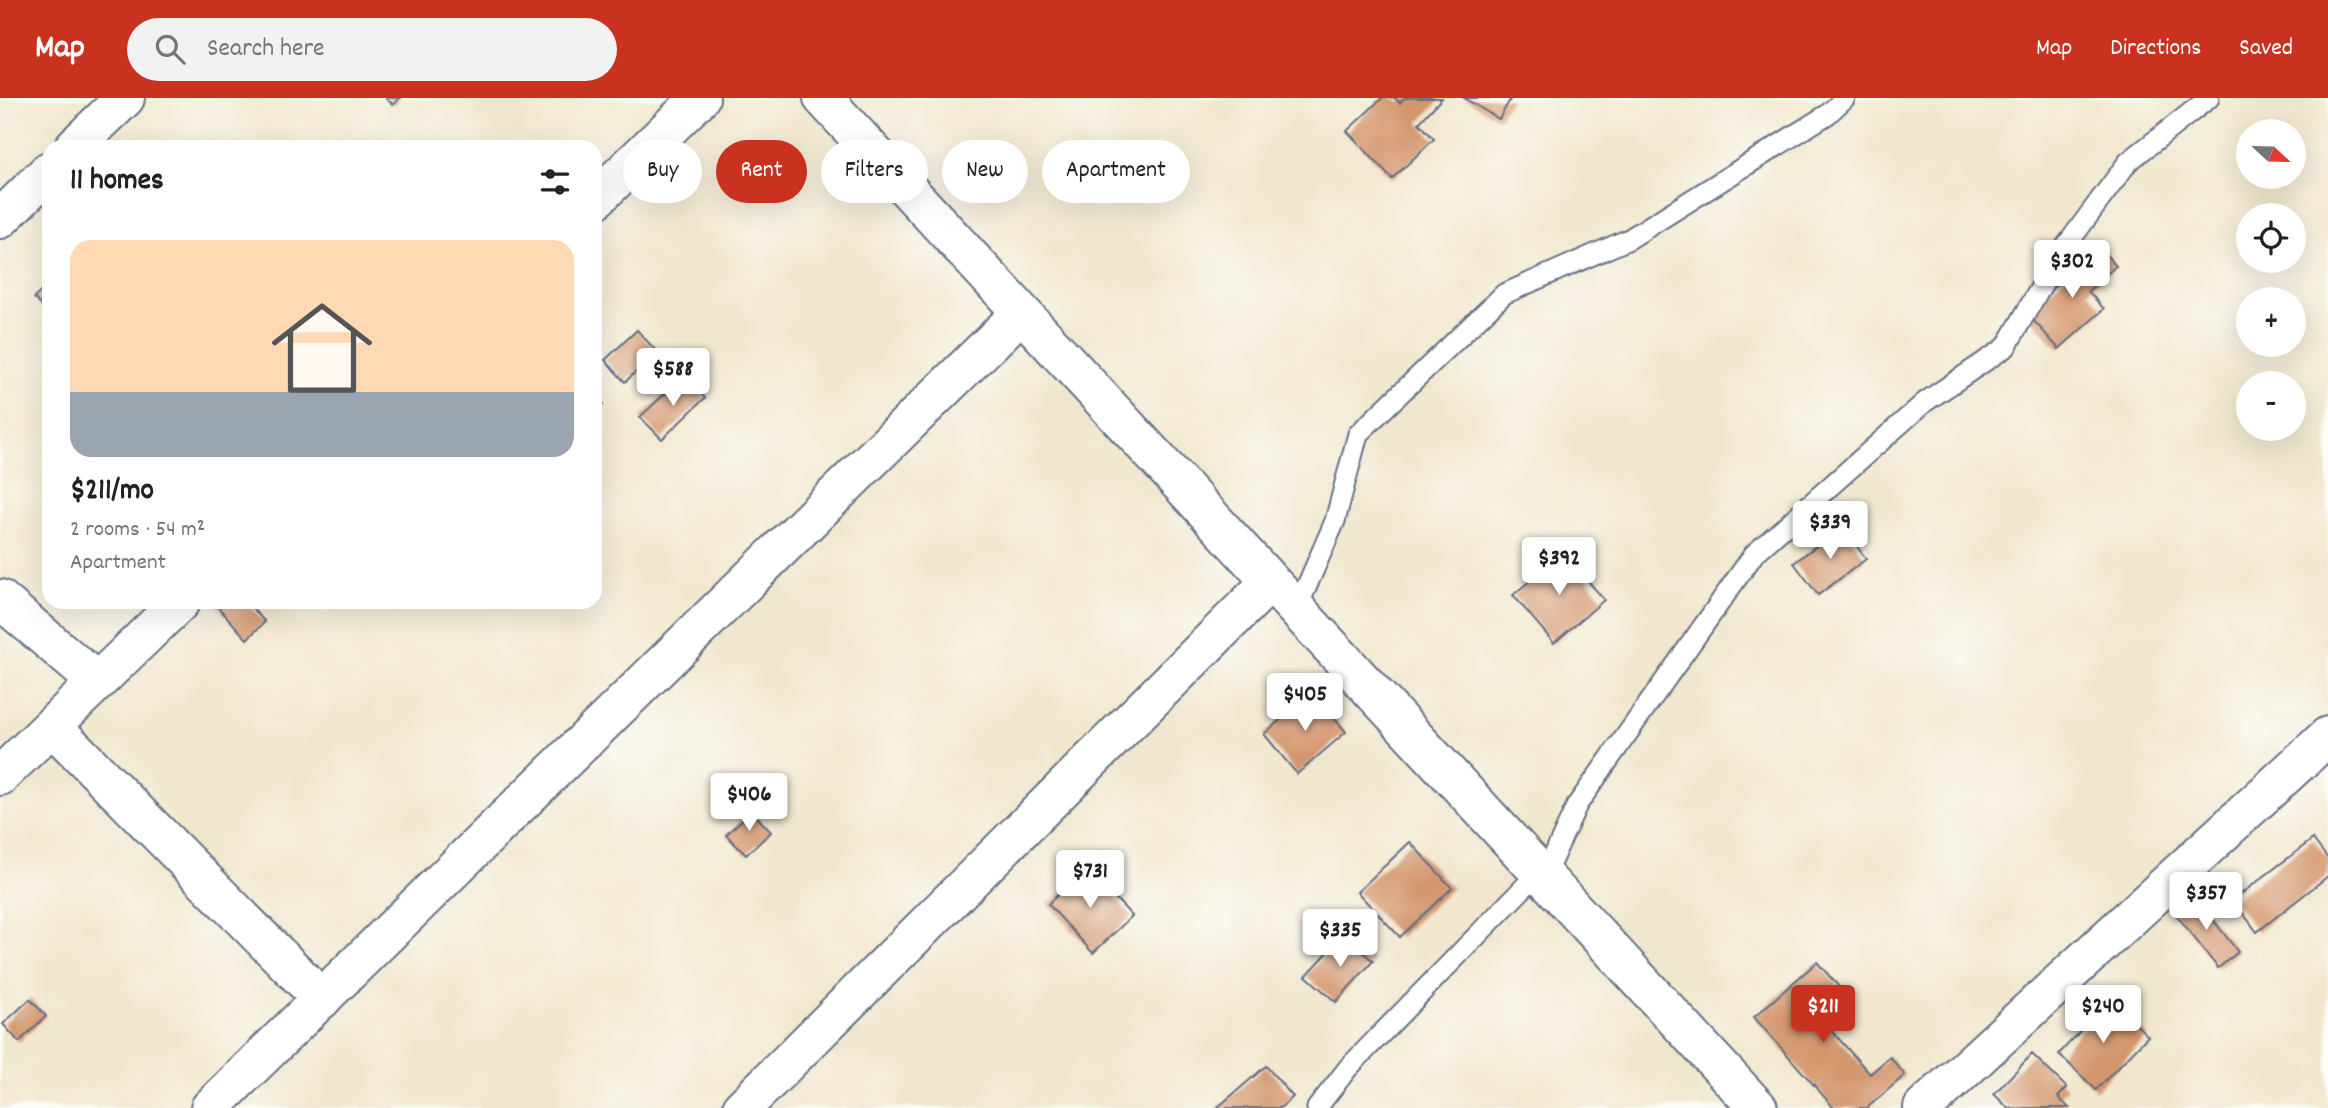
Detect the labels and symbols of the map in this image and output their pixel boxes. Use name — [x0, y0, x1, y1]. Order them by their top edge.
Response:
north arrow — [2236, 119, 2306, 189]
pin: $302 — [2031, 240, 2113, 300]
pin: $588 — [632, 348, 714, 408]
pin: $339 — [1789, 502, 1871, 561]
pin: $392 — [1518, 538, 1600, 597]
pin: $405 — [1264, 674, 1346, 733]
pin: $406 — [708, 774, 790, 833]
pin: $731 — [1049, 850, 1131, 910]
pin: $357 — [2165, 872, 2247, 932]
pin: $335 — [1299, 910, 1381, 969]
pin: $211 — [1782, 986, 1864, 1045]
pin: $240 — [2062, 986, 2144, 1045]

